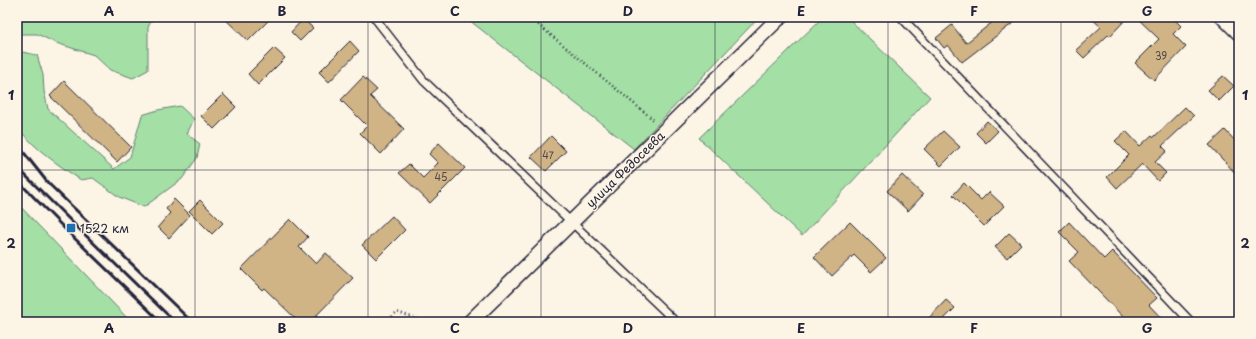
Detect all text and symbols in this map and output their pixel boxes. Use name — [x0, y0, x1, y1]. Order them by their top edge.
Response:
text: A — [104, 1, 114, 20]
text: B — [278, 1, 287, 20]
text: C — [450, 1, 460, 20]
text: D — [623, 1, 633, 20]
text: E — [797, 1, 805, 20]
text: F — [970, 1, 978, 20]
text: G — [1142, 1, 1152, 20]
house number: 39 — [1155, 48, 1167, 63]
text: 1 — [8, 85, 14, 104]
text: 1 — [1242, 85, 1248, 104]
street label: улица Федосеева — [582, 126, 669, 211]
house number: 47 — [542, 147, 555, 162]
house number: 45 — [435, 169, 447, 184]
place label: 1522 км — [80, 219, 129, 237]
marker: 1522 км — [65, 222, 77, 234]
text: 2 — [6, 233, 16, 252]
text: 2 — [1240, 233, 1250, 252]
text: A — [104, 318, 114, 337]
text: B — [278, 318, 287, 337]
text: C — [450, 318, 460, 337]
text: D — [623, 318, 633, 337]
text: E — [797, 318, 805, 337]
text: F — [970, 318, 978, 337]
text: G — [1142, 318, 1152, 337]

